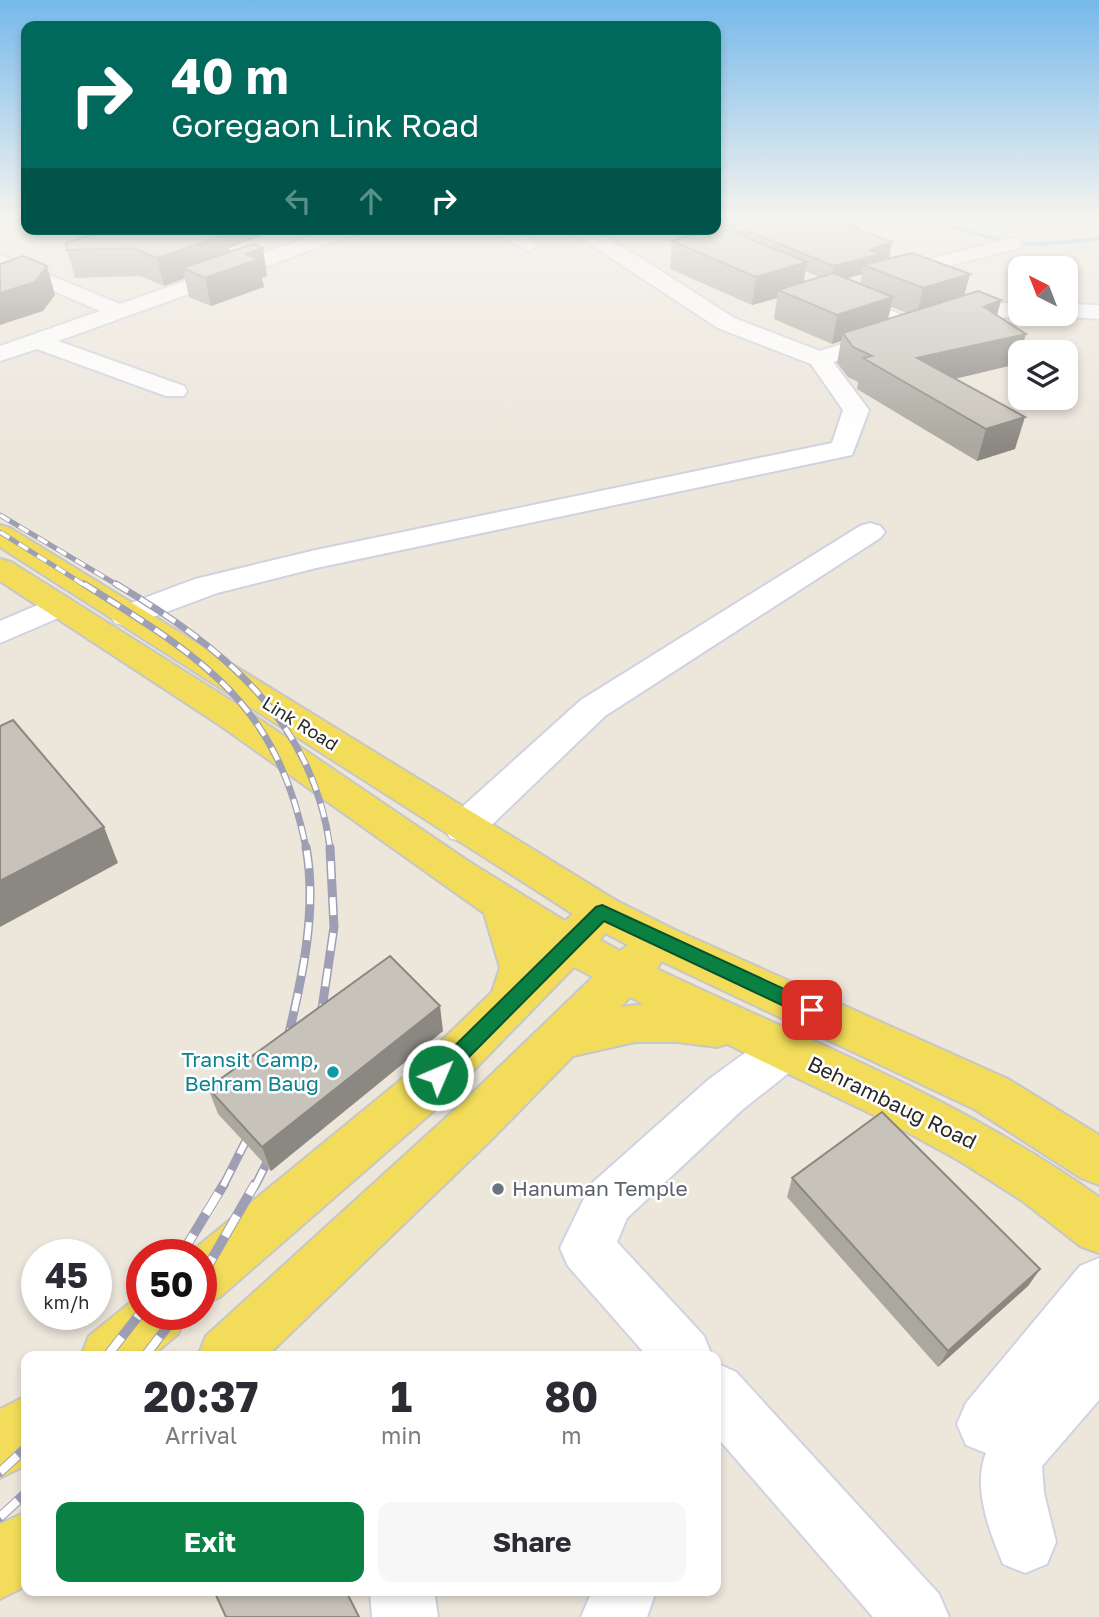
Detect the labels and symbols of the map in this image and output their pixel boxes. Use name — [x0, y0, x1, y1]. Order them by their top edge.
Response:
north arrow — [1008, 256, 1078, 326]
street label: Link Road — [259, 691, 342, 755]
pin — [782, 980, 842, 1040]
position arrow — [401, 1038, 475, 1112]
place label: Transit Camp, Behram Baug — [181, 1046, 319, 1096]
street label: Behrambaug Road — [804, 1050, 981, 1154]
marker: Transit Camp, Behram Baug — [325, 1064, 341, 1080]
place label: Hanuman Temple — [512, 1175, 688, 1201]
marker: Hanuman Temple — [490, 1181, 506, 1197]
speed limit sign: 50 — [126, 1239, 217, 1330]

